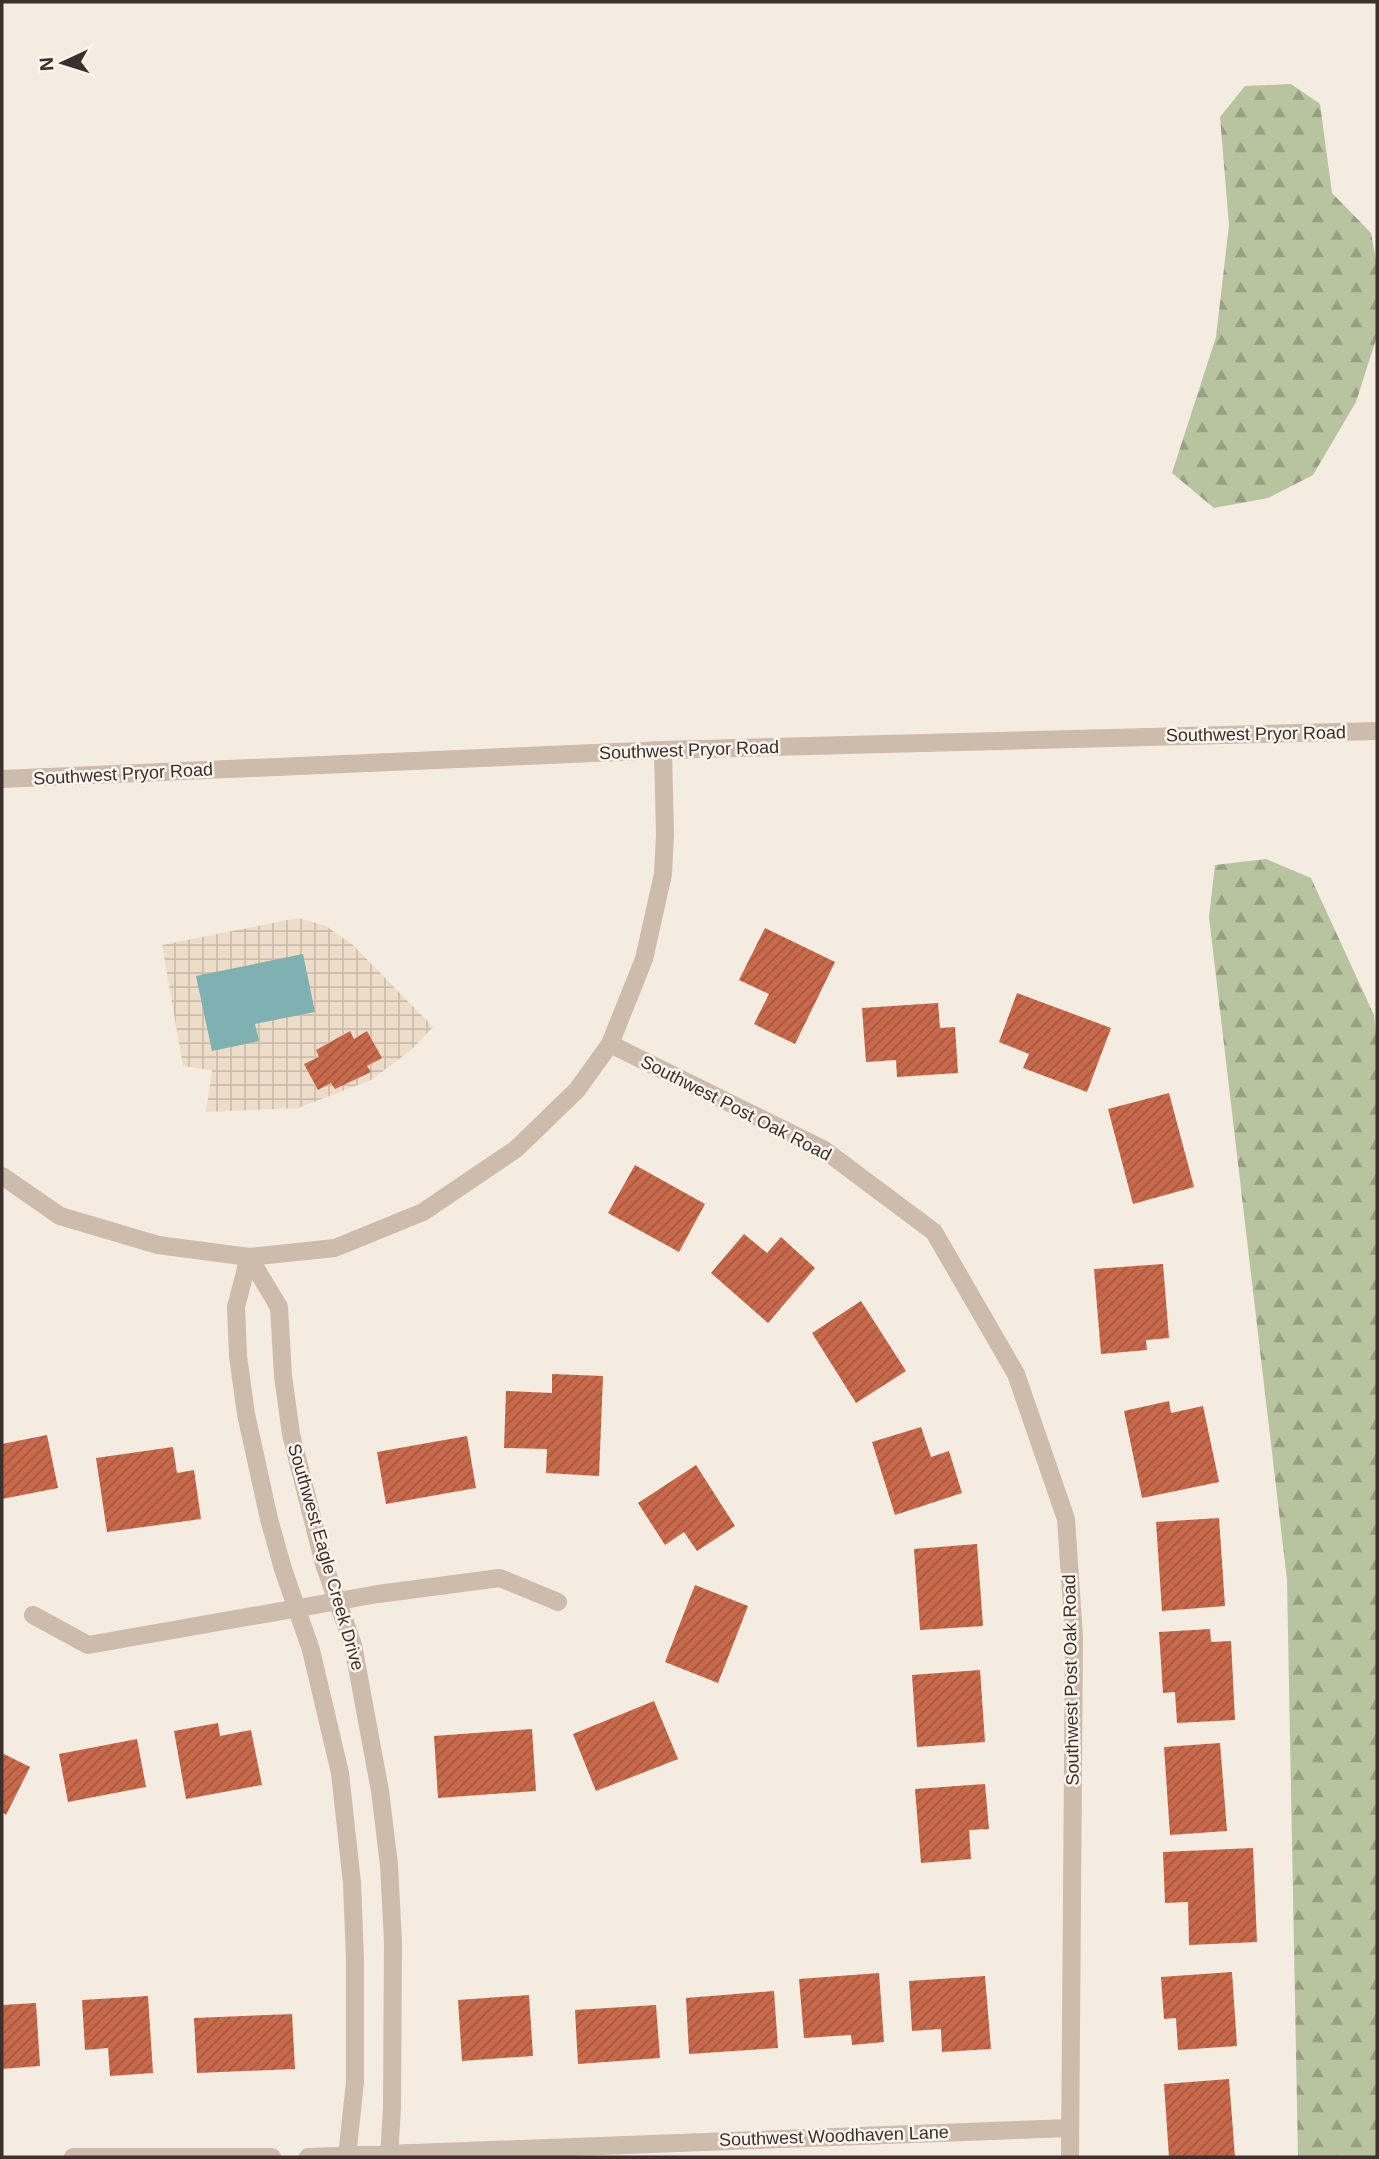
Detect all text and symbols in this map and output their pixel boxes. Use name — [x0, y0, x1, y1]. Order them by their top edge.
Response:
north arrow — [28, 28, 98, 98]
text: N — [36, 57, 57, 72]
street label: Southwest Pryor Road — [1166, 722, 1346, 746]
street label: Southwest Pryor Road — [599, 737, 779, 763]
street label: Southwest Pryor Road — [33, 759, 213, 789]
street label: Southwest Post Oak Road — [637, 1051, 835, 1165]
street label: Southwest Eagle Creek Drive — [284, 1441, 368, 1673]
street label: Southwest Post Oak Road — [1059, 1574, 1083, 1786]
street label: Southwest Woodhaven Lane — [719, 2122, 949, 2150]

